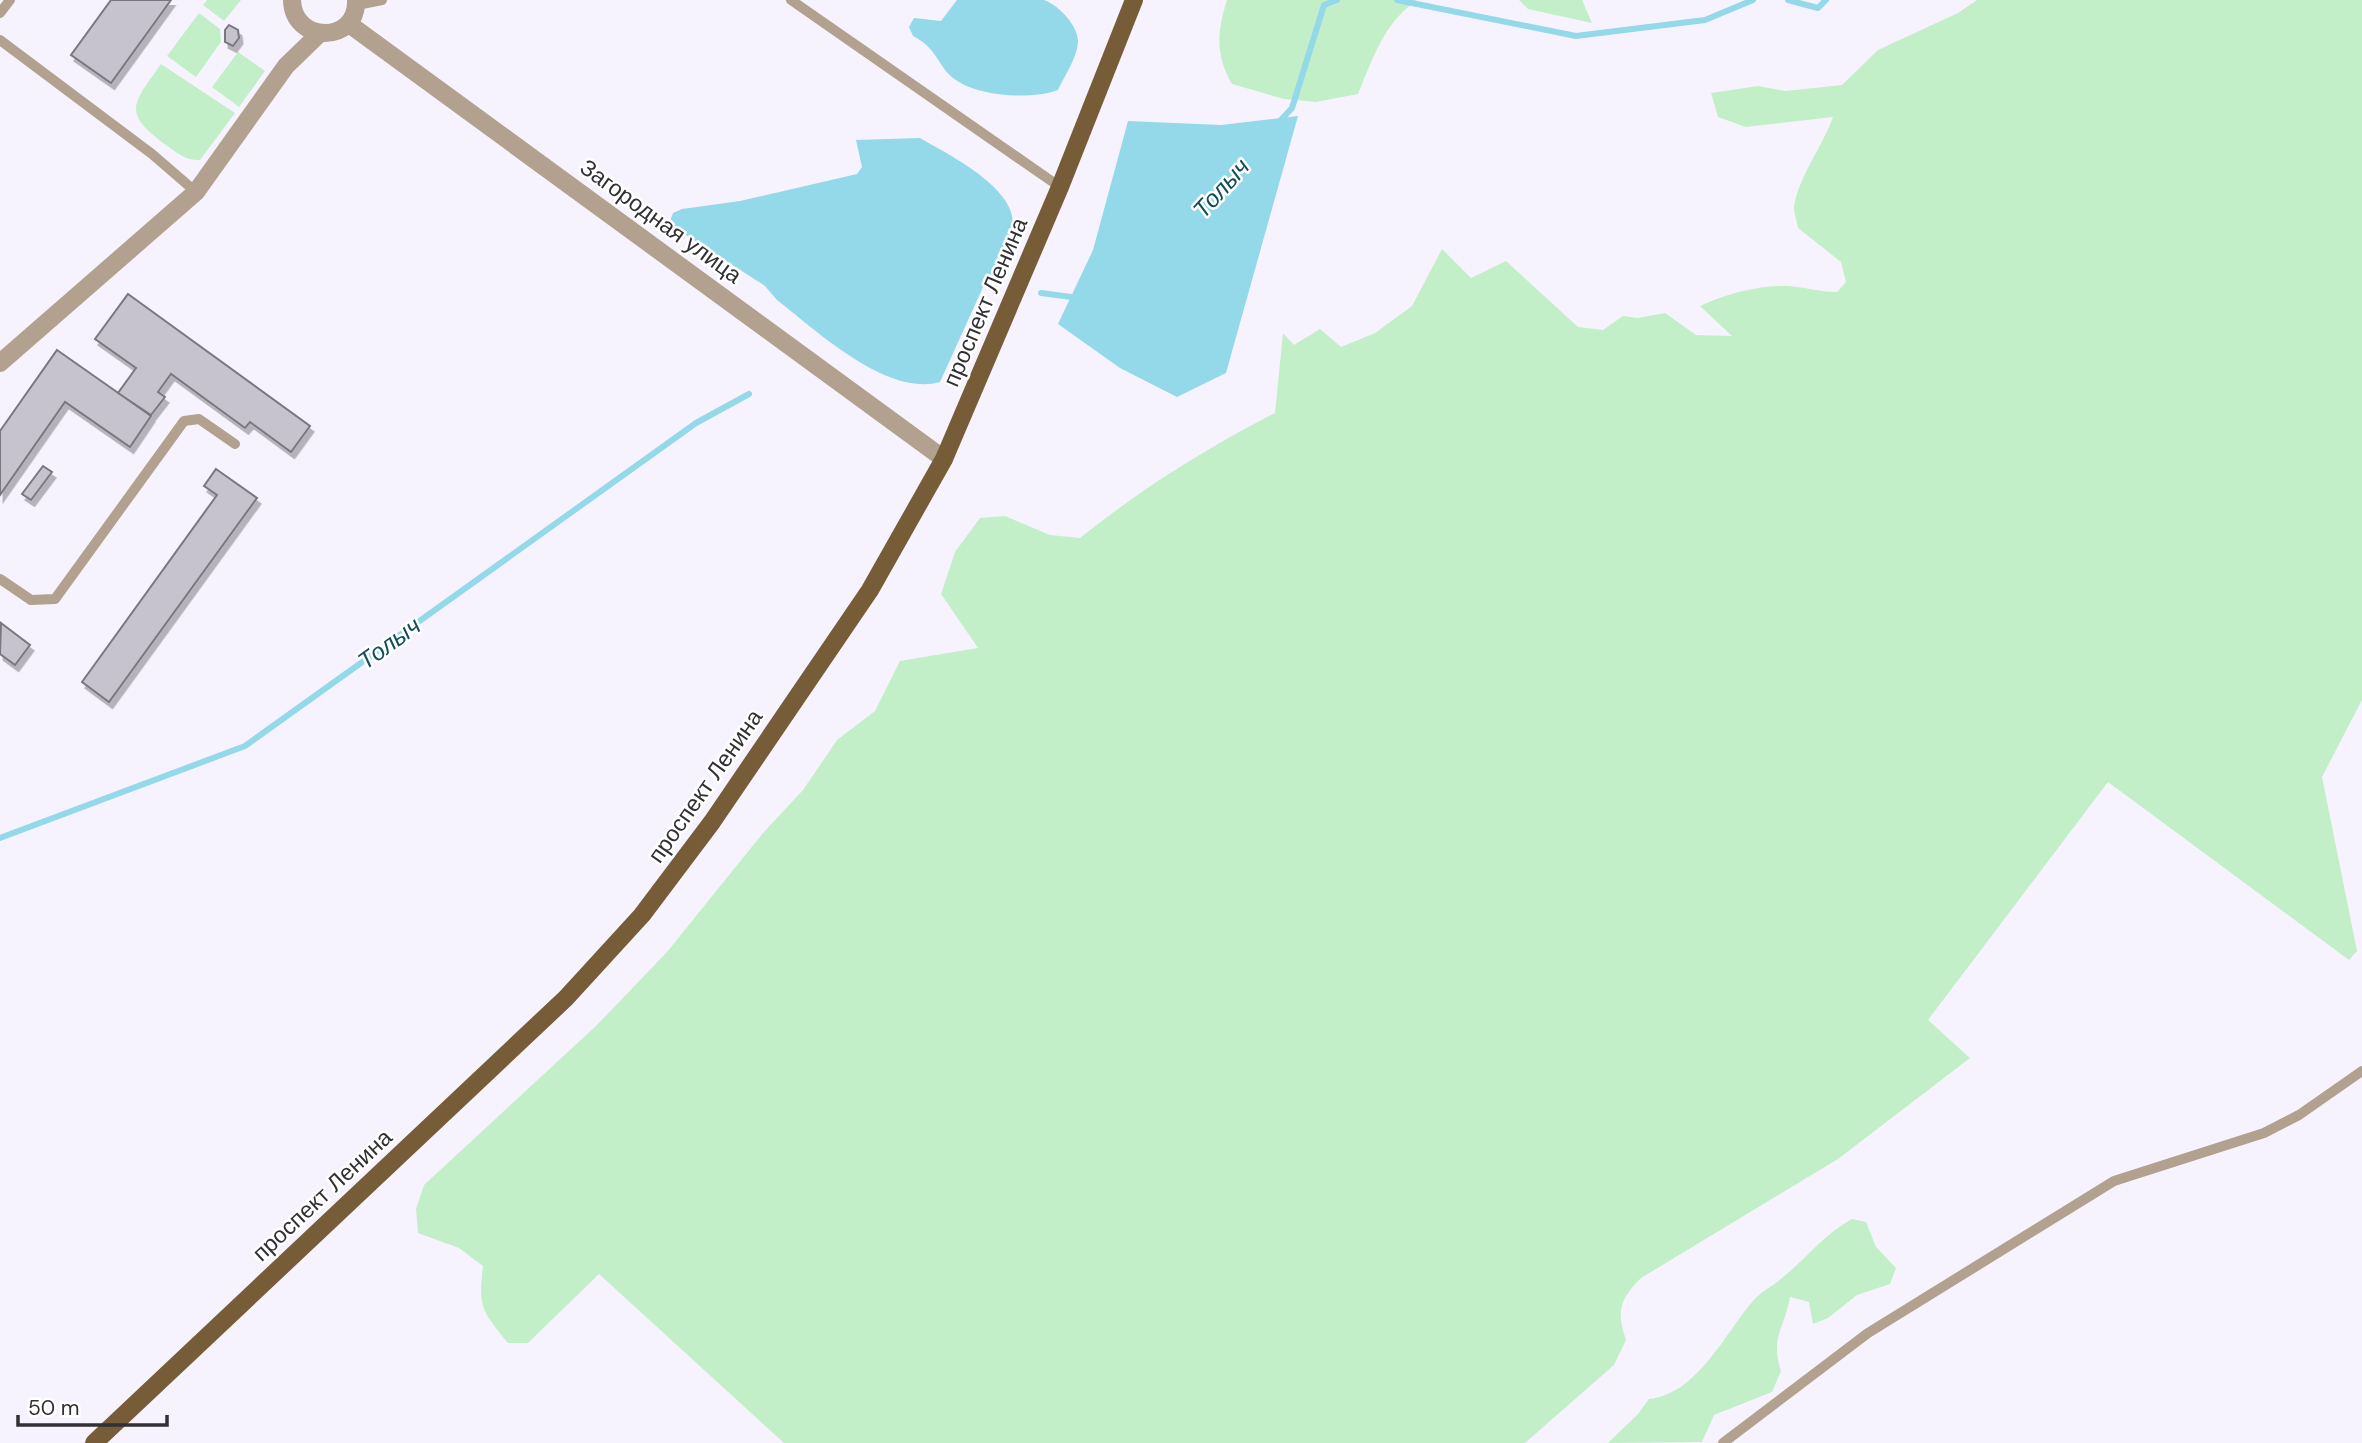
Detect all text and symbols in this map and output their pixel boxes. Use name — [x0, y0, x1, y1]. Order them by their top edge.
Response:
street label: Загородная улица — [574, 152, 748, 290]
water label: Толыч — [1186, 152, 1256, 224]
street label: проспект Ленина — [936, 213, 1034, 391]
water label: Толыч — [351, 610, 427, 676]
street label: проспект Ленина — [641, 703, 769, 869]
street label: проспект Ленина — [246, 1122, 398, 1268]
scale bar — [18, 1384, 166, 1428]
text: 50 m — [28, 1394, 79, 1422]

